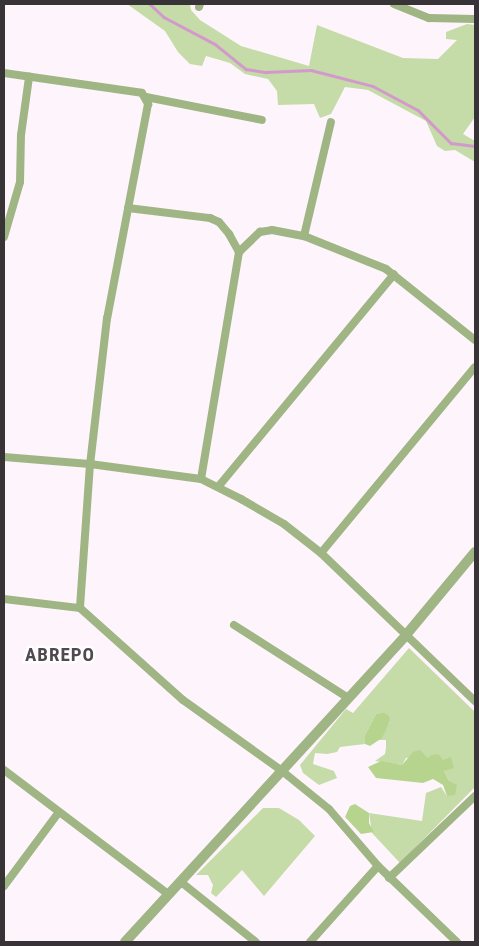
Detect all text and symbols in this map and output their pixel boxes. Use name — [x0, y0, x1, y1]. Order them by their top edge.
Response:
district label: ABREPO — [24, 644, 96, 666]

